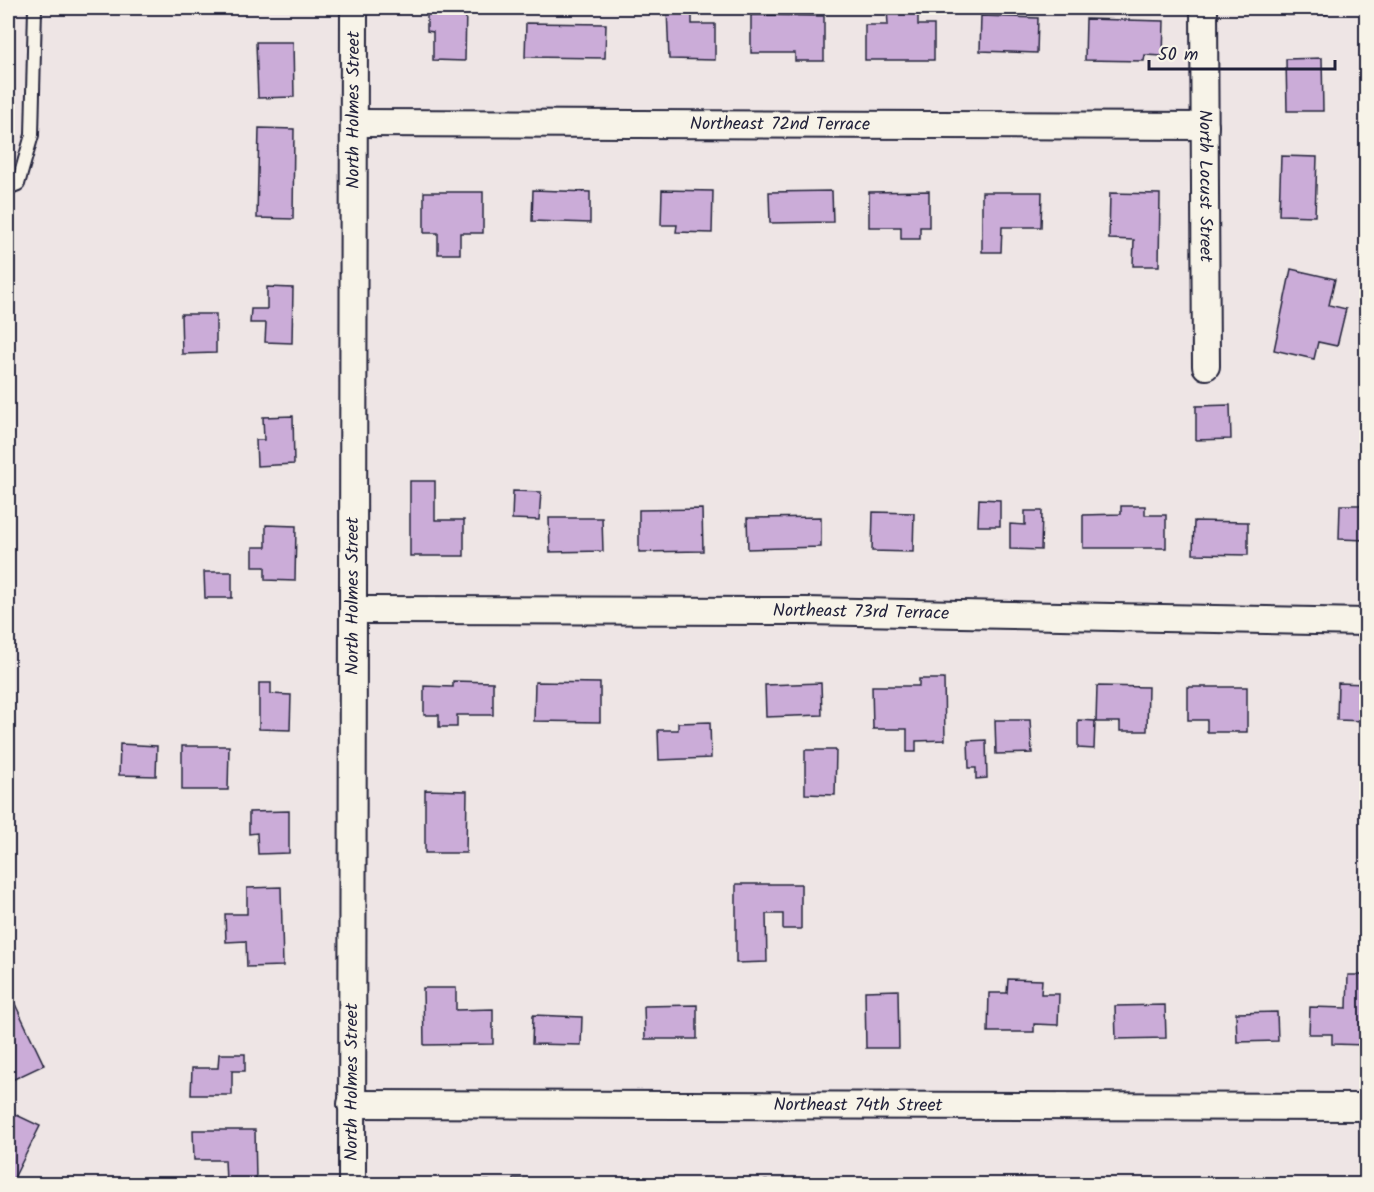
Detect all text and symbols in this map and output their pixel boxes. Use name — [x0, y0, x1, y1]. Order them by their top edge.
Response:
street label: North Holmes Street — [339, 30, 368, 189]
scale bar — [1149, 33, 1335, 71]
text: 50 m — [1158, 41, 1198, 70]
street label: Northeast 72nd Terrace — [690, 110, 870, 139]
street label: North Locust Street — [1190, 110, 1220, 263]
street label: North Holmes Street — [338, 516, 368, 675]
street label: Northeast 73rd Terrace — [773, 596, 949, 628]
street label: North Holmes Street — [338, 1002, 367, 1161]
street label: Northeast 74th Street — [773, 1091, 944, 1120]

